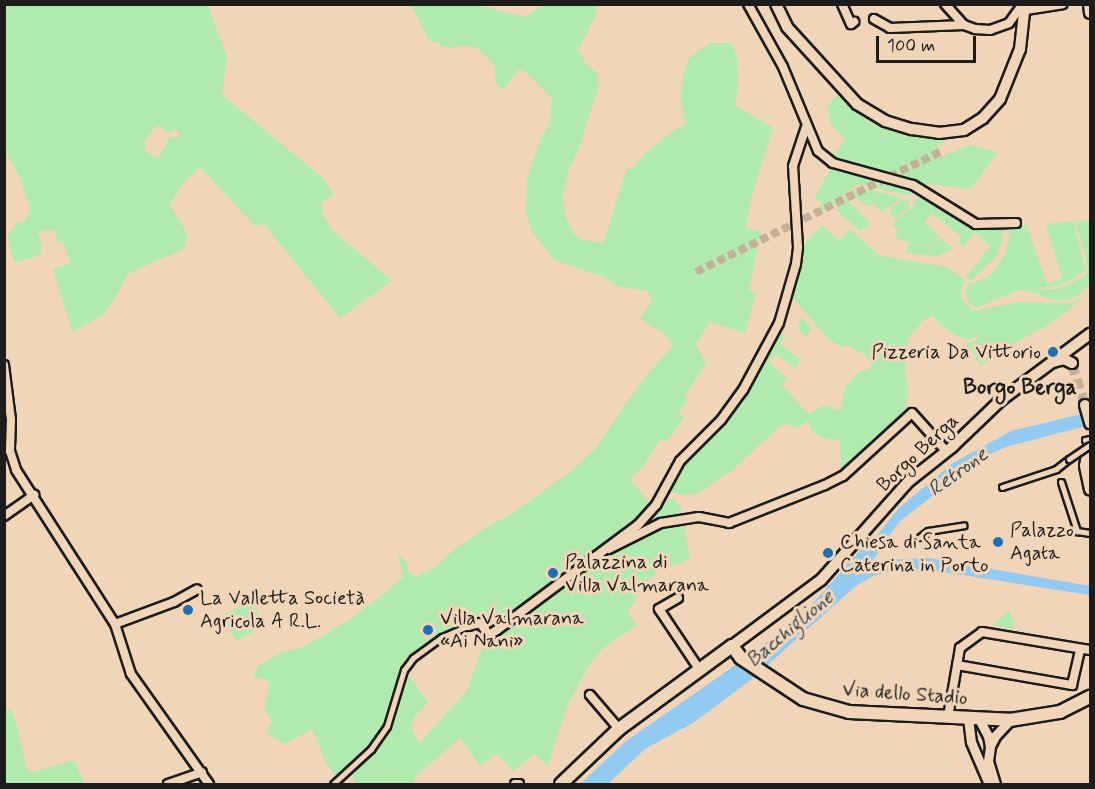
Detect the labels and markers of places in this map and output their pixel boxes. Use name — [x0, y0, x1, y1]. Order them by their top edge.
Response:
place label: Pizzeria Da Vittorio — [871, 340, 1041, 364]
marker: Pizzeria Da Vittorio — [1046, 345, 1060, 359]
place label: Palazzo Agata — [1010, 518, 1074, 565]
place label: Chiesa di Santa Caterina in Porto — [840, 530, 983, 577]
marker: Palazzo Agata — [991, 535, 1005, 549]
marker: Chiesa di Santa Caterina in Porto — [821, 546, 835, 560]
place label: Palazzina di Villa Valmarana — [565, 550, 706, 597]
marker: Palazzina di Villa Valmarana — [546, 566, 560, 580]
place label: La Valletta Società Agricola A R.L. — [200, 586, 366, 633]
marker: La Valletta Società Agricola A R.L. — [181, 603, 195, 617]
place label: Villa Valmarana «Ai Nani» — [440, 606, 581, 653]
marker: Villa Valmarana «Ai Nani» — [421, 623, 435, 637]

